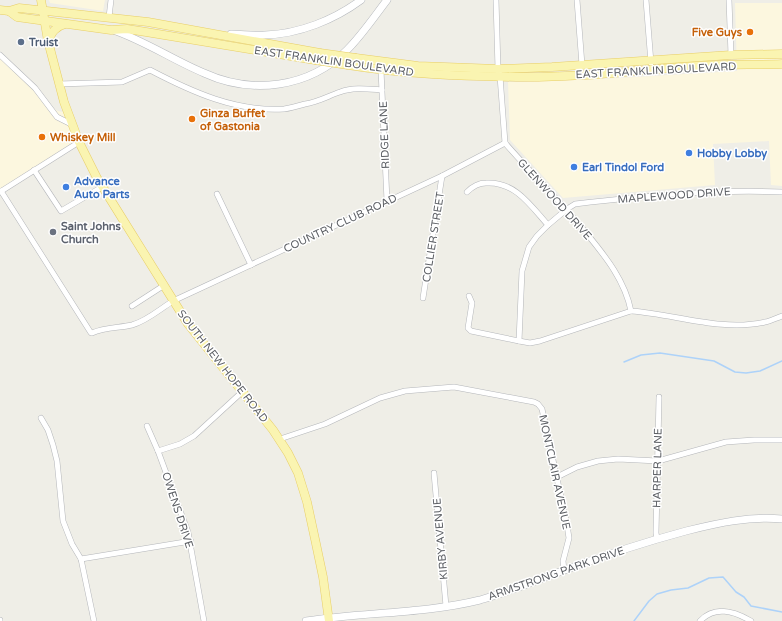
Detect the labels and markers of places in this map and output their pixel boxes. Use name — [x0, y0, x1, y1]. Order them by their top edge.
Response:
place label: Five Guys — [692, 26, 743, 40]
marker: Five Guys — [745, 27, 755, 37]
place label: Truist — [28, 36, 59, 49]
marker: Truist — [16, 37, 26, 47]
place label: Ginza Buffet of Gastonia — [200, 107, 266, 133]
marker: Ginza Buffet of Gastonia — [187, 114, 197, 124]
place label: Whiskey Mill — [50, 131, 116, 145]
marker: Whiskey Mill — [37, 132, 47, 142]
place label: Hobby Lobby — [697, 147, 767, 161]
marker: Hobby Lobby — [684, 148, 694, 158]
place label: Earl Tindol Ford — [582, 161, 664, 174]
marker: Earl Tindol Ford — [569, 162, 579, 172]
place label: Advance Auto Parts — [74, 175, 130, 201]
marker: Advance Auto Parts — [61, 182, 71, 192]
place label: Saint Johns Church — [61, 220, 122, 246]
marker: Saint Johns Church — [48, 227, 58, 237]

